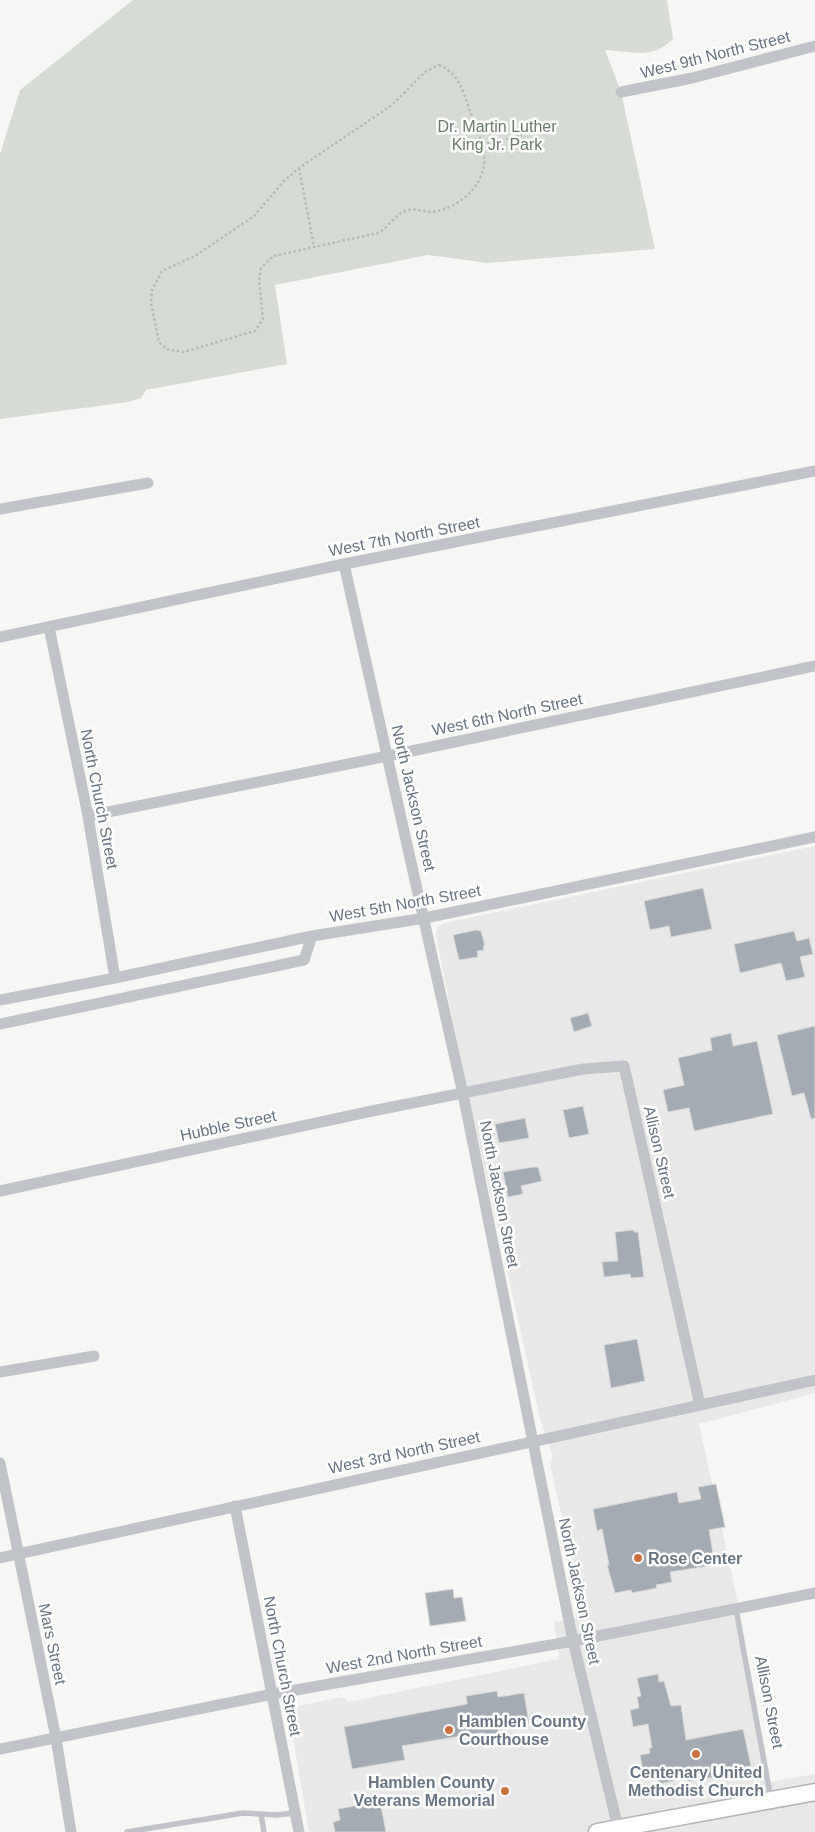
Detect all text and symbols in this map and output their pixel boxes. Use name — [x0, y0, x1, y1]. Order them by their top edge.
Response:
street label: West 9th North Street — [639, 28, 792, 81]
park label: Dr. Martin Luther King Jr. Park — [437, 118, 557, 153]
street label: West 7th North Street — [327, 513, 482, 559]
street label: West 6th North Street — [430, 690, 585, 739]
street label: North Jackson Street — [388, 723, 439, 873]
street label: North Church Street — [78, 728, 122, 871]
street label: West 5th North Street — [328, 882, 483, 925]
street label: Allison Street — [641, 1104, 679, 1200]
street label: Hubble Street — [178, 1107, 278, 1144]
street label: North Jackson Street — [477, 1119, 522, 1270]
street label: West 3rd North Street — [327, 1428, 482, 1477]
street label: North Jackson Street — [556, 1516, 603, 1666]
place label: Rose Center — [648, 1550, 742, 1567]
marker: Rose Center — [632, 1552, 644, 1564]
street label: North Church Street — [261, 1595, 305, 1738]
street label: Mars Street — [36, 1602, 70, 1687]
street label: West 2nd North Street — [325, 1632, 484, 1677]
street label: Allison Street — [752, 1654, 787, 1751]
place label: Hamblen County Courthouse — [459, 1713, 586, 1748]
marker: Hamblen County Courthouse — [443, 1724, 455, 1736]
marker: Centenary United Methodist Church — [690, 1748, 702, 1760]
place label: Centenary United Methodist Church — [628, 1764, 764, 1799]
place label: Hamblen County Veterans Memorial — [354, 1774, 495, 1809]
marker: Hamblen County Veterans Memorial — [499, 1785, 511, 1797]

